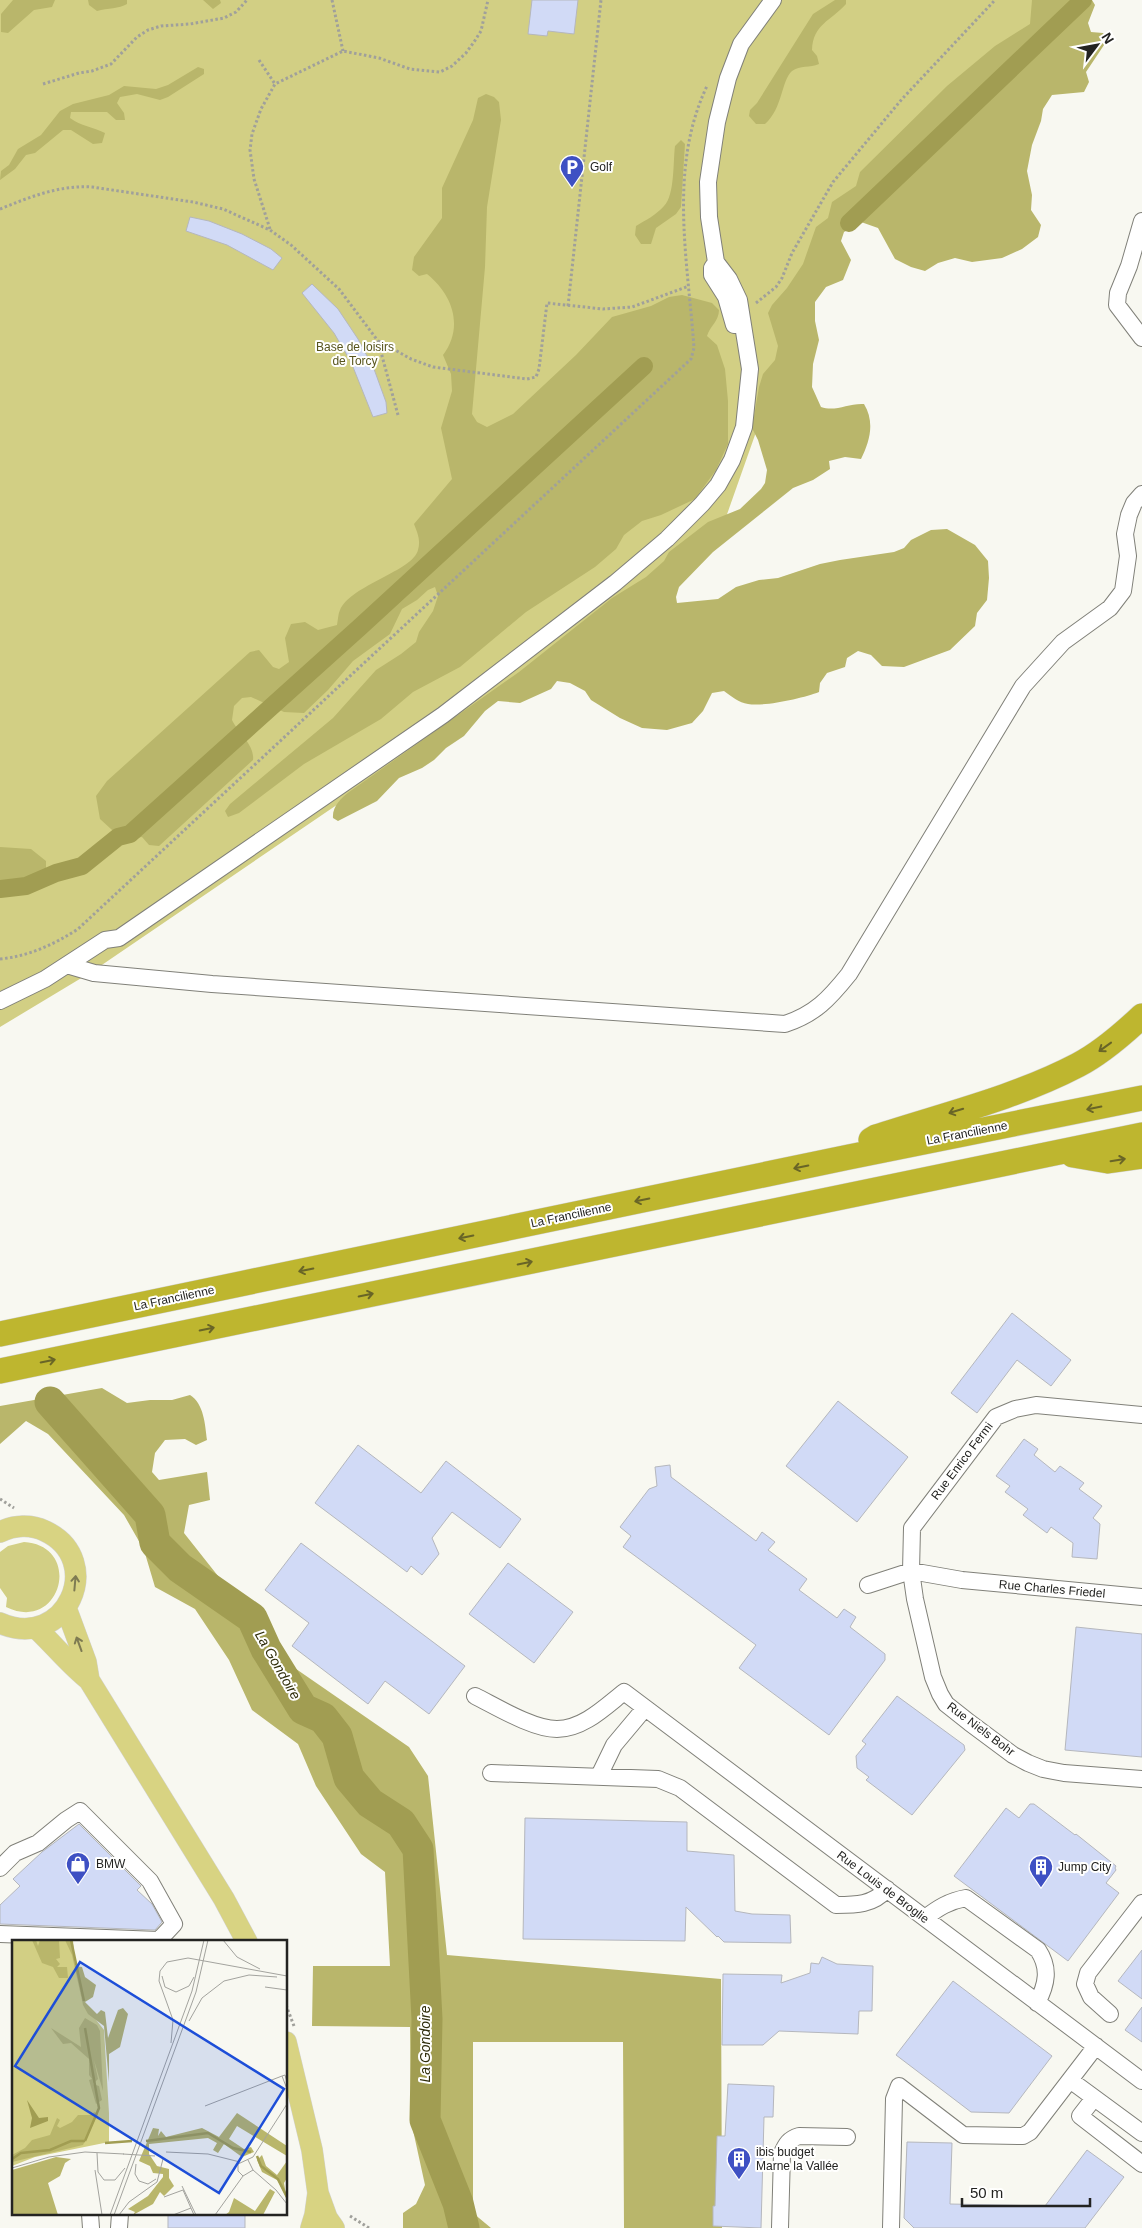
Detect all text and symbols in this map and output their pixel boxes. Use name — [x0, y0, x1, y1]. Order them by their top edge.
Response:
north arrow — [1072, 20, 1122, 70]
text: N — [1099, 30, 1117, 47]
parking icon: Golf — [559, 154, 585, 188]
place label: Golf — [590, 160, 613, 174]
park label: Base de loisirs de Torcy — [316, 340, 394, 368]
one-way arrow — [1098, 1042, 1112, 1052]
one-way arrow — [1087, 1104, 1103, 1113]
one-way arrow — [949, 1106, 965, 1116]
street label: La Francilienne — [925, 1118, 1009, 1148]
one-way arrow — [1110, 1154, 1126, 1164]
one-way arrow — [793, 1163, 809, 1172]
one-way arrow — [634, 1196, 650, 1205]
street label: La Francilienne — [529, 1200, 613, 1230]
one-way arrow — [458, 1232, 474, 1242]
one-way arrow — [517, 1257, 533, 1267]
one-way arrow — [299, 1266, 315, 1275]
street label: La Francilienne — [132, 1283, 216, 1313]
one-way arrow — [358, 1290, 374, 1299]
one-way arrow — [199, 1323, 215, 1333]
one-way arrow — [39, 1356, 55, 1365]
street label: Rue Enrico Fermi — [928, 1420, 996, 1502]
one-way arrow — [70, 1575, 80, 1591]
street label: Rue Charles Friedel — [998, 1577, 1106, 1601]
water label: La Gondoire — [252, 1628, 304, 1703]
one-way arrow — [74, 1636, 83, 1652]
street label: Rue Niels Bohr — [945, 1699, 1017, 1759]
street label: Rue Louis de Broglie — [834, 1848, 932, 1926]
shop icon: BMW — [65, 1851, 91, 1885]
building icon: Jump City — [1028, 1854, 1054, 1888]
place label: BMW — [96, 1857, 126, 1871]
place label: Jump City — [1058, 1860, 1111, 1874]
inset map — [12, 1940, 288, 2216]
water label: La Gondoire — [417, 2005, 433, 2083]
place label: ibis budget Marne la Vallée — [756, 2145, 839, 2173]
building icon: ibis budget Marne la Vallée — [726, 2146, 752, 2180]
scale bar — [962, 2176, 1090, 2208]
text: 50 m — [970, 2184, 1003, 2201]

